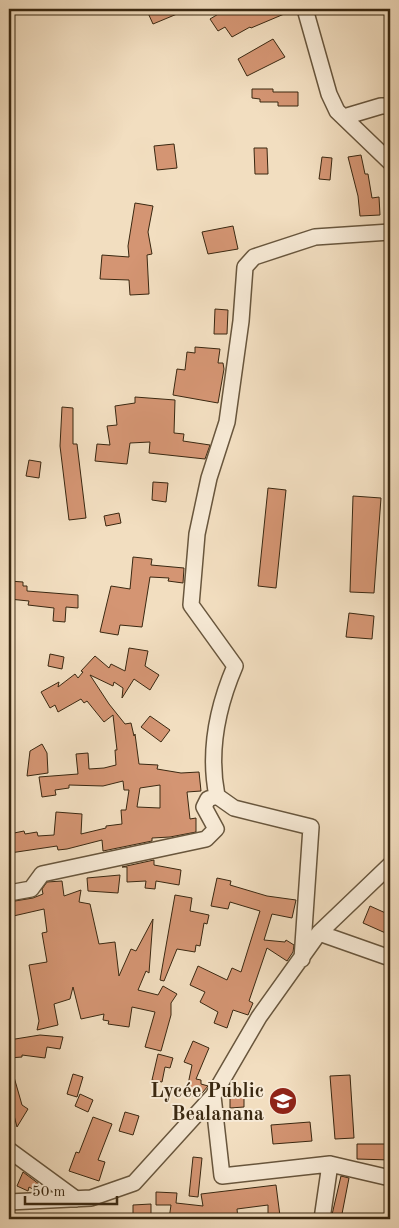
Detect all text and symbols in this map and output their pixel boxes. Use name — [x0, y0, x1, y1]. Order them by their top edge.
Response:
place label: Lycée Public Bealanana — [150, 1082, 264, 1125]
school or university icon: Lycée Public Bealanana — [268, 1086, 298, 1116]
scale bar — [25, 1173, 118, 1205]
text: 50 m — [32, 1185, 66, 1200]

